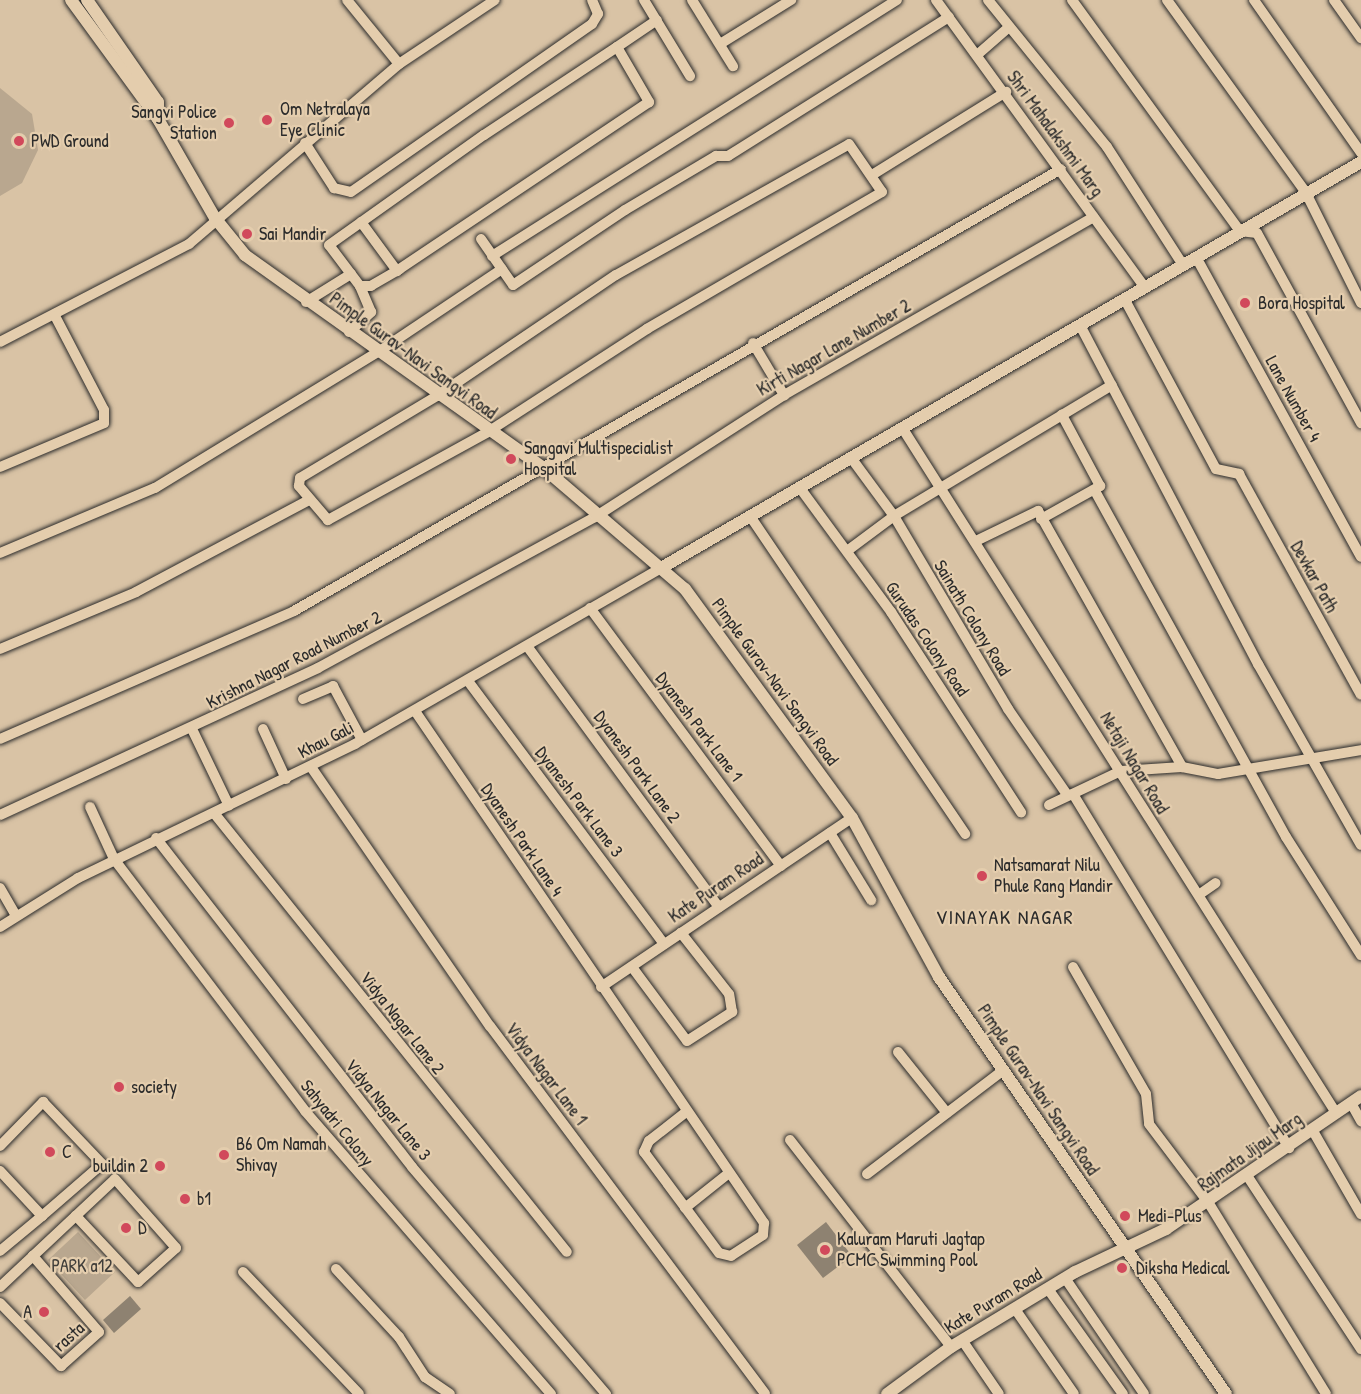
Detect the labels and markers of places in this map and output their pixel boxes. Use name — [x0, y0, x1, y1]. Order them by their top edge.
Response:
place label: Om Netralaya Eye Clinic — [280, 99, 370, 142]
place label: Sangvi Police Station — [131, 102, 217, 144]
marker: Om Netralaya Eye Clinic — [258, 111, 276, 129]
marker: Sangvi Police Station — [222, 116, 236, 130]
place label: PWD Ground — [31, 130, 109, 152]
marker: PWD Ground — [12, 134, 26, 148]
place label: Sai Mandir — [259, 223, 326, 245]
marker: Sai Mandir — [240, 227, 254, 241]
place label: Bora Hospital — [1258, 292, 1345, 314]
marker: Bora Hospital — [1236, 294, 1254, 312]
place label: Sangavi Multispecialist Hospital — [524, 438, 673, 480]
marker: Sangavi Multispecialist Hospital — [502, 450, 520, 468]
place label: Natsamarat Nilu Phule Rang Mandir — [994, 855, 1113, 898]
marker: Natsamarat Nilu Phule Rang Mandir — [975, 869, 989, 883]
place label: society — [131, 1076, 177, 1098]
marker: society — [112, 1080, 126, 1094]
place label: B6 Om Namah Shivay — [236, 1134, 326, 1176]
place label: C — [62, 1141, 72, 1163]
marker: C — [43, 1145, 57, 1159]
marker: B6 Om Namah Shivay — [217, 1148, 231, 1162]
place label: buildin 2 — [93, 1155, 148, 1177]
marker: buildin 2 — [153, 1159, 167, 1173]
place label: b1 — [197, 1188, 211, 1210]
marker: b1 — [178, 1192, 192, 1206]
place label: Medi-Plus — [1138, 1205, 1202, 1227]
marker: Medi-Plus — [1116, 1207, 1134, 1225]
place label: D — [138, 1217, 147, 1239]
marker: D — [119, 1221, 133, 1235]
place label: Kaluram Maruti Jagtap PCMC Swimming Pool — [837, 1229, 985, 1272]
marker: Kaluram Maruti Jagtap PCMC Swimming Pool — [818, 1243, 832, 1257]
place label: Diksha Medical — [1136, 1257, 1229, 1279]
marker: Diksha Medical — [1113, 1259, 1131, 1277]
place label: A — [23, 1301, 32, 1323]
marker: A — [37, 1305, 51, 1319]

